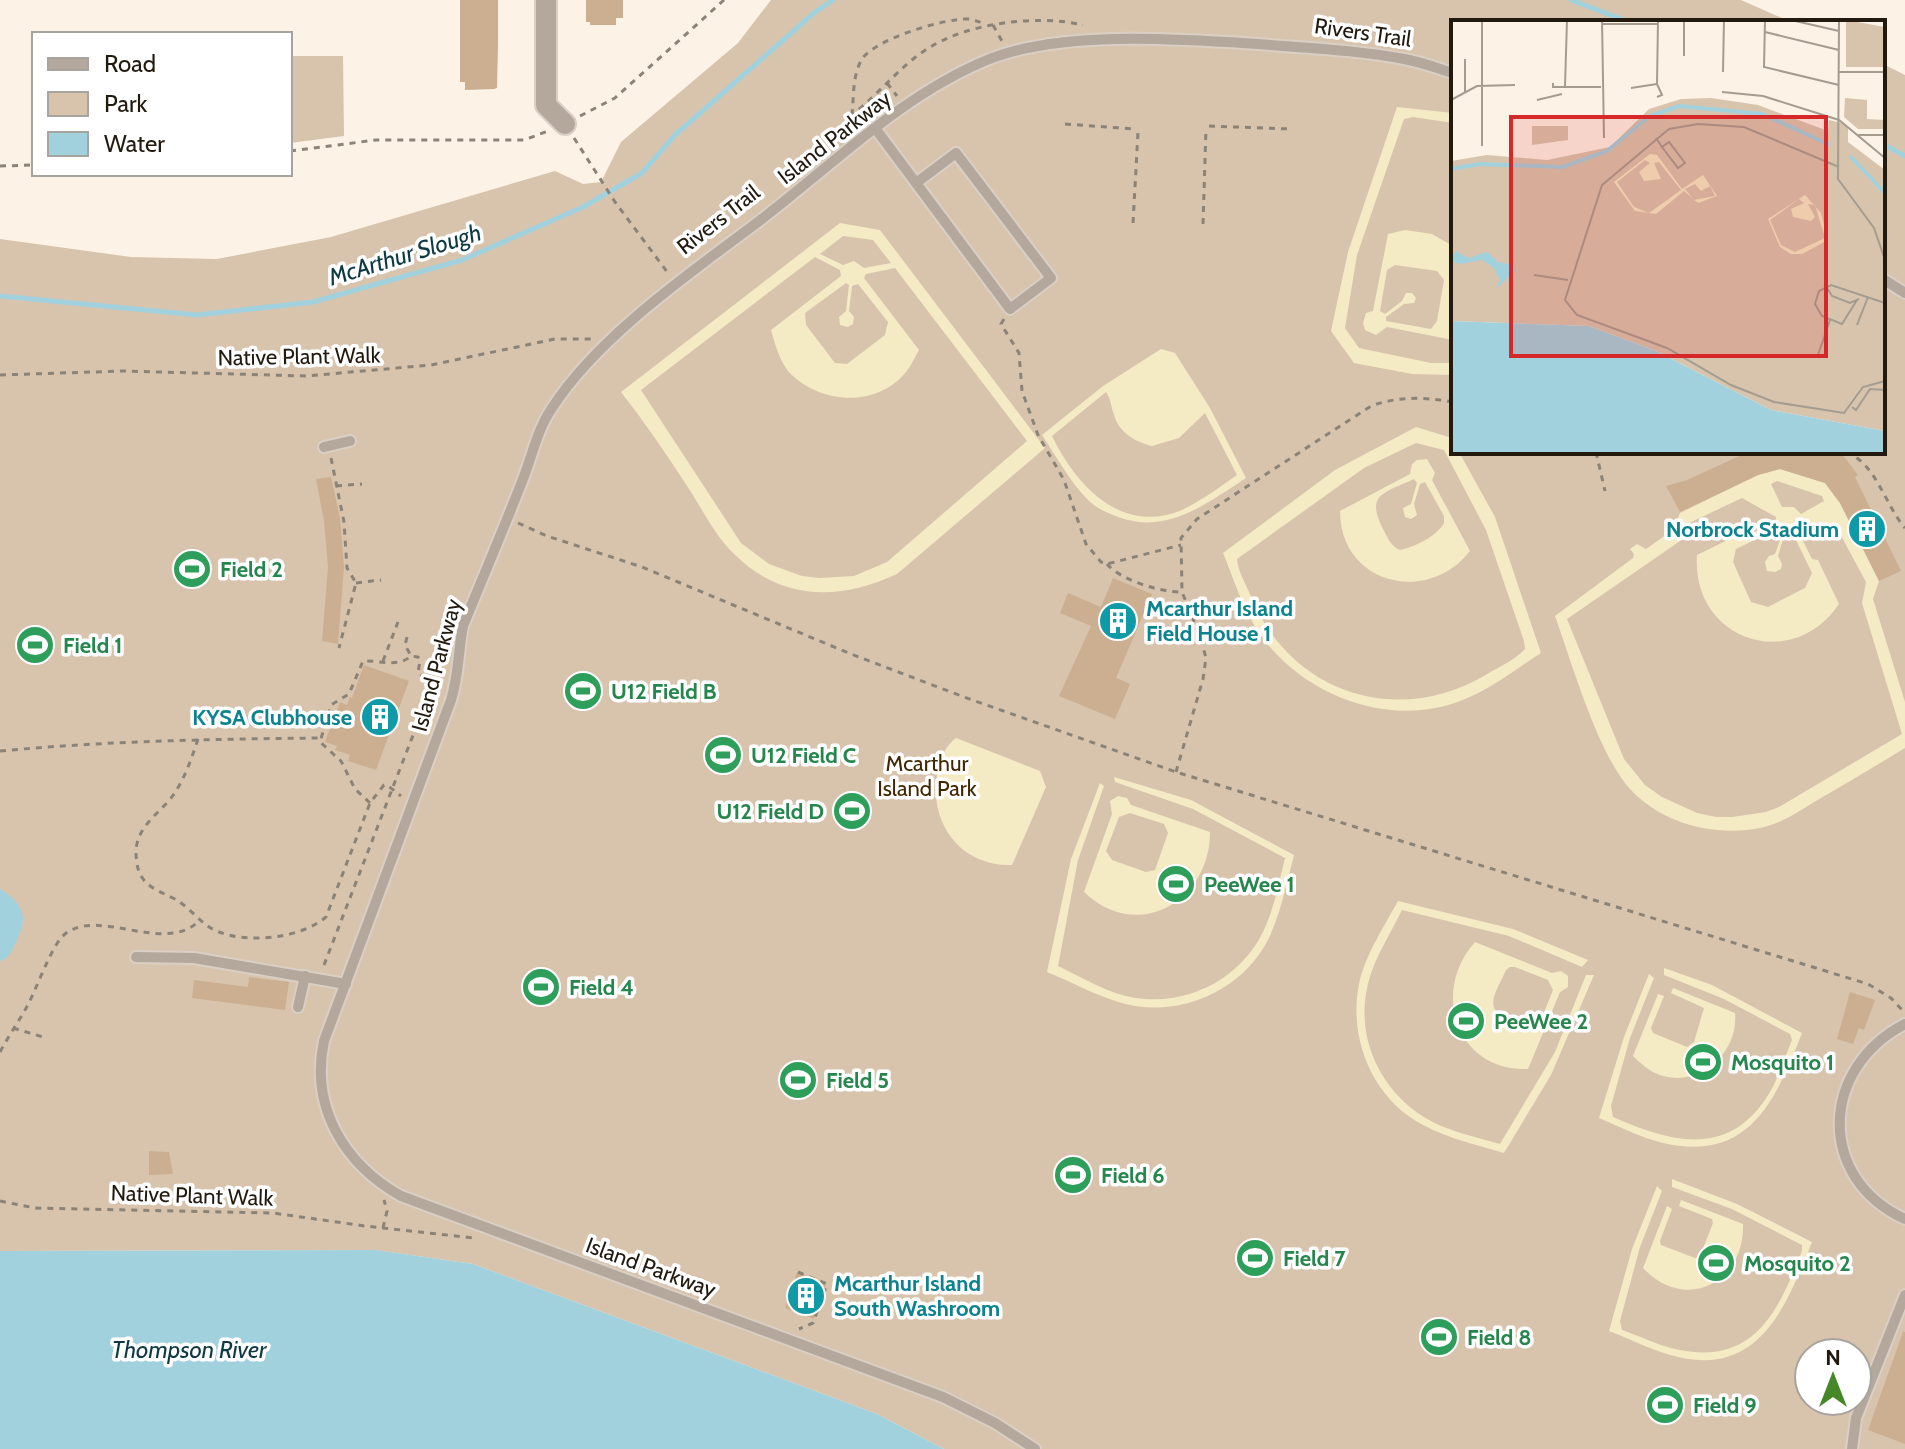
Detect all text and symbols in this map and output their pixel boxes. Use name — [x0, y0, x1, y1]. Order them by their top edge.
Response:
street label: Rivers Trail — [1313, 12, 1414, 53]
inset map — [1451, 20, 1885, 454]
legend — [32, 32, 292, 176]
text: Road — [104, 49, 156, 78]
street label: Island Parkway — [772, 85, 896, 190]
text: Park — [104, 89, 147, 118]
text: Water — [104, 129, 165, 158]
street label: Rivers Trail — [672, 178, 766, 260]
water label: McArthur Slough — [324, 218, 485, 292]
street label: Native Plant Walk — [217, 342, 381, 371]
building icon: Norbrock Stadium — [1846, 508, 1888, 550]
place label: Norbrock Stadium — [1666, 516, 1839, 543]
sports icon: Field 2 — [171, 548, 213, 590]
place label: Field 2 — [220, 556, 283, 583]
place label: Mcarthur Island Field House 1 — [1146, 595, 1293, 647]
street label: Island Parkway — [406, 596, 467, 735]
building icon: Mcarthur Island Field House 1 — [1097, 600, 1139, 642]
sports icon: Field 1 — [14, 624, 56, 666]
place label: Field 1 — [63, 632, 122, 659]
sports icon: U12 Field B — [562, 670, 604, 712]
place label: U12 Field B — [611, 678, 717, 705]
building icon: KYSA Clubhouse — [359, 696, 401, 738]
place label: KYSA Clubhouse — [192, 704, 352, 731]
sports icon: U12 Field C — [702, 734, 744, 776]
place label: U12 Field C — [751, 742, 856, 769]
park label: Mcarthur Island Park — [877, 750, 977, 802]
sports icon: U12 Field D — [831, 790, 873, 832]
place label: U12 Field D — [716, 798, 824, 825]
sports icon: PeeWee 1 — [1155, 863, 1197, 905]
place label: PeeWee 1 — [1204, 871, 1295, 898]
sports icon: Field 4 — [520, 966, 562, 1008]
place label: Field 4 — [569, 974, 634, 1001]
sports icon: PeeWee 2 — [1445, 1000, 1487, 1042]
place label: PeeWee 2 — [1494, 1008, 1588, 1035]
sports icon: Mosquito 1 — [1682, 1041, 1724, 1083]
place label: Mosquito 1 — [1731, 1049, 1834, 1076]
sports icon: Field 5 — [777, 1059, 819, 1101]
place label: Field 5 — [826, 1067, 889, 1094]
sports icon: Field 6 — [1052, 1154, 1094, 1196]
place label: Field 6 — [1101, 1162, 1165, 1189]
street label: Native Plant Walk — [110, 1179, 274, 1212]
street label: Island Parkway — [582, 1231, 720, 1303]
sports icon: Field 7 — [1234, 1237, 1276, 1279]
sports icon: Mosquito 2 — [1695, 1242, 1737, 1284]
place label: Field 7 — [1283, 1245, 1346, 1272]
place label: Mosquito 2 — [1744, 1250, 1851, 1277]
place label: Mcarthur Island South Washroom — [834, 1270, 1000, 1322]
building icon: Mcarthur Island South Washroom — [785, 1275, 827, 1317]
sports icon: Field 8 — [1418, 1316, 1460, 1358]
place label: Field 8 — [1467, 1324, 1531, 1351]
water label: Thompson River — [112, 1335, 268, 1364]
north arrow — [1793, 1337, 1873, 1417]
text: N — [1825, 1344, 1841, 1371]
sports icon: Field 9 — [1644, 1384, 1686, 1426]
place label: Field 9 — [1693, 1392, 1757, 1419]

